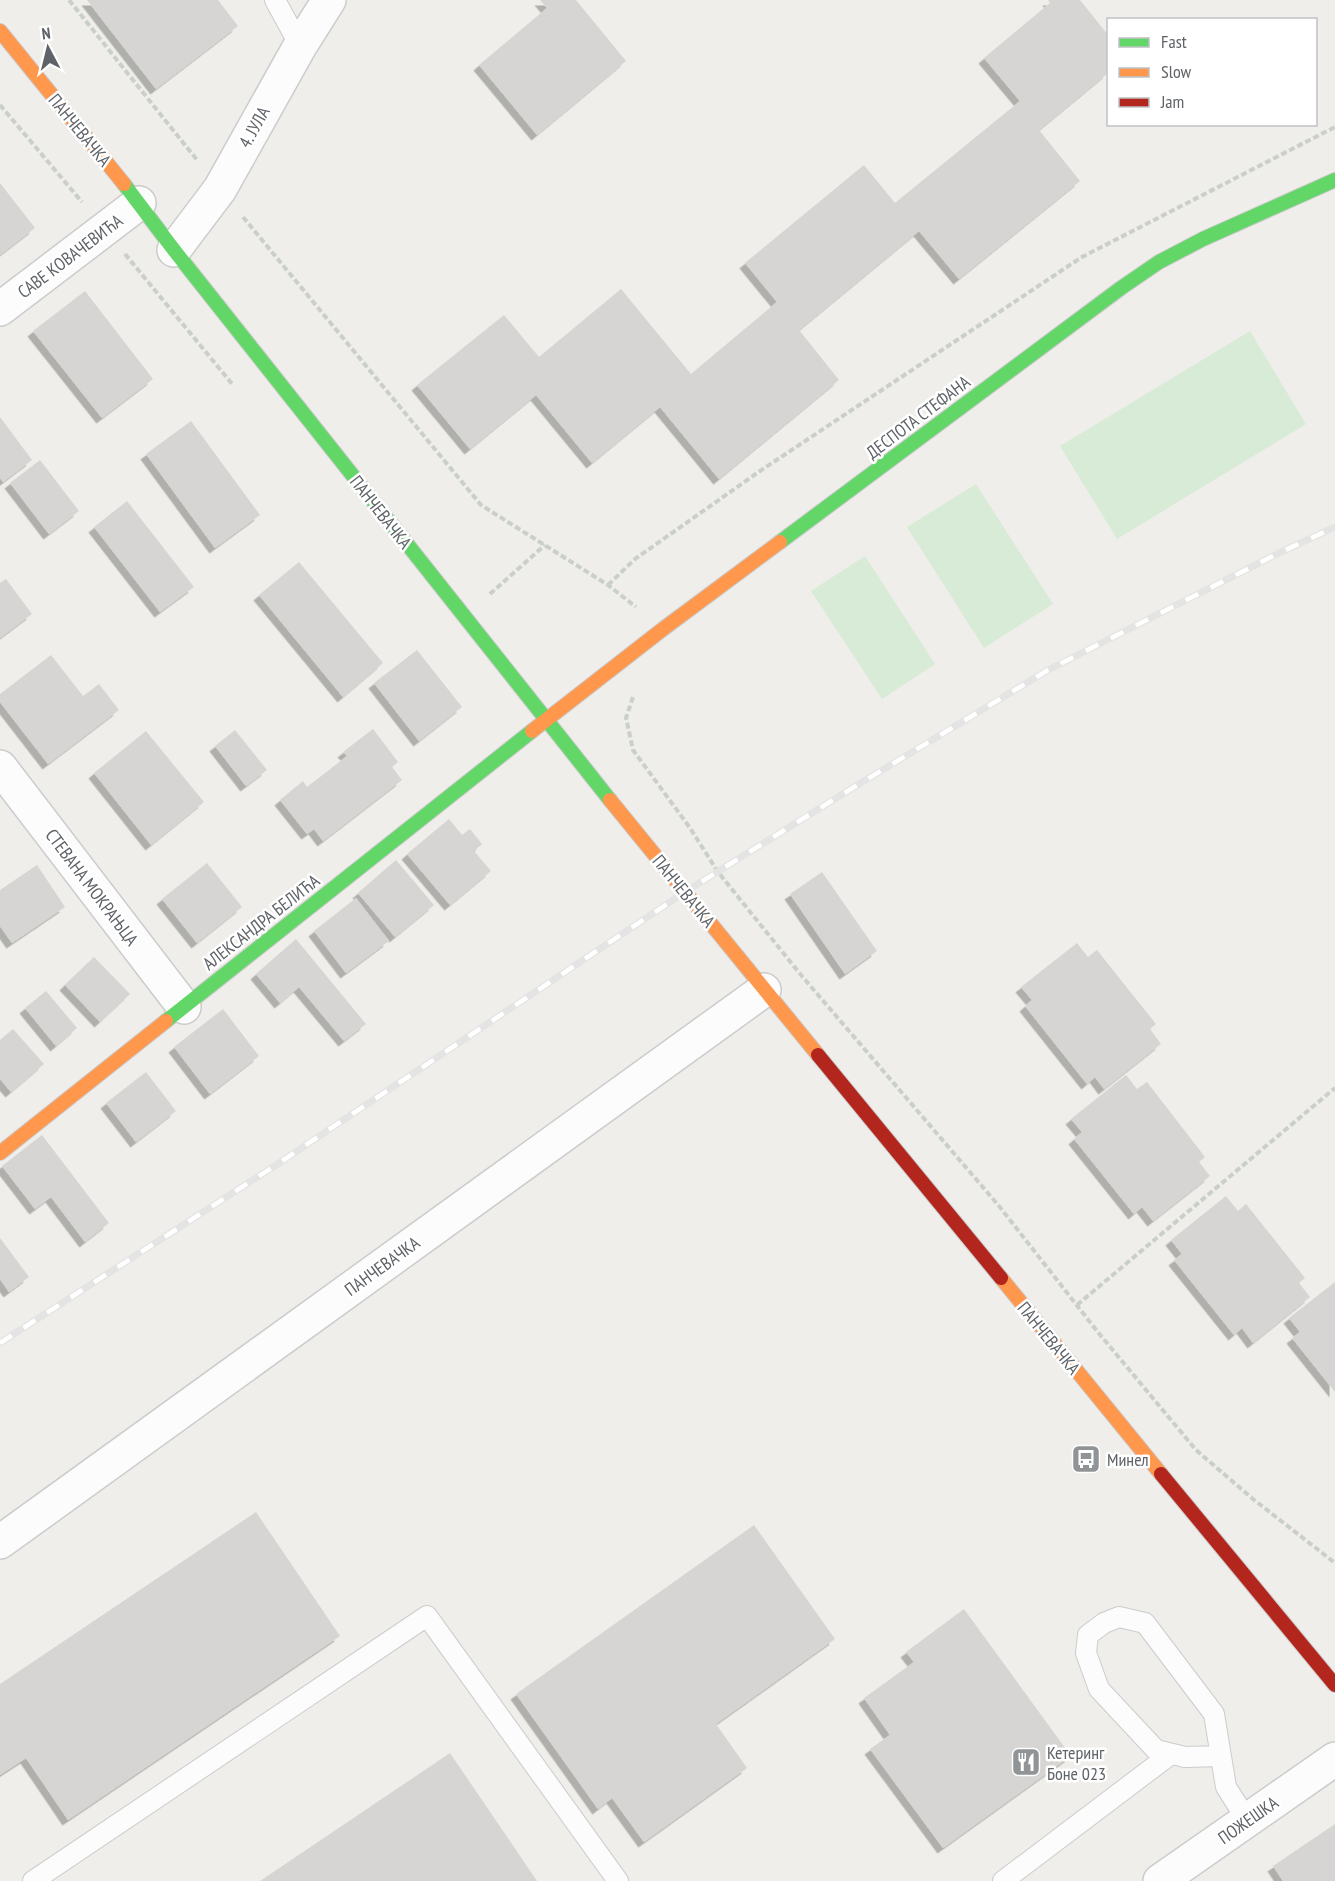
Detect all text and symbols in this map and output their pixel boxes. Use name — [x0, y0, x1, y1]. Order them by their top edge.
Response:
north arrow — [18, 18, 78, 78]
legend — [1107, 18, 1317, 126]
text: N — [41, 23, 52, 44]
text: Fast — [1161, 30, 1187, 53]
text: Slow — [1161, 60, 1192, 83]
street label: ПАНЧЕВАЧКА — [44, 89, 117, 171]
text: Jam — [1160, 90, 1184, 113]
street label: 4. ЈУЛА — [233, 102, 275, 152]
street label: САВЕ КОВАЧЕВИЋА — [13, 209, 128, 303]
street label: ДЕСПОТА СТЕФАНА — [861, 370, 975, 464]
street label: ПАНЧЕВАЧКА — [345, 471, 417, 554]
street label: СТЕВАНА МОКРАЊЦА — [41, 824, 144, 950]
street label: ПАНЧЕВАЧКА — [648, 850, 721, 932]
street label: АЛЕКСАНДРА БЕЛИЋА — [198, 869, 325, 975]
street label: ПАНЧЕВАЧКА — [340, 1231, 424, 1301]
street label: ПАНЧЕВАЧКА — [1013, 1297, 1086, 1379]
bus stop icon: Минел — [1070, 1443, 1102, 1475]
place label: Минел — [1107, 1448, 1149, 1471]
place label: Кетеринг Боне 023 — [1047, 1741, 1106, 1785]
restaurant icon: Кетеринг Боне 023 — [1010, 1746, 1042, 1778]
street label: ПОЖЕШКА — [1213, 1791, 1283, 1849]

